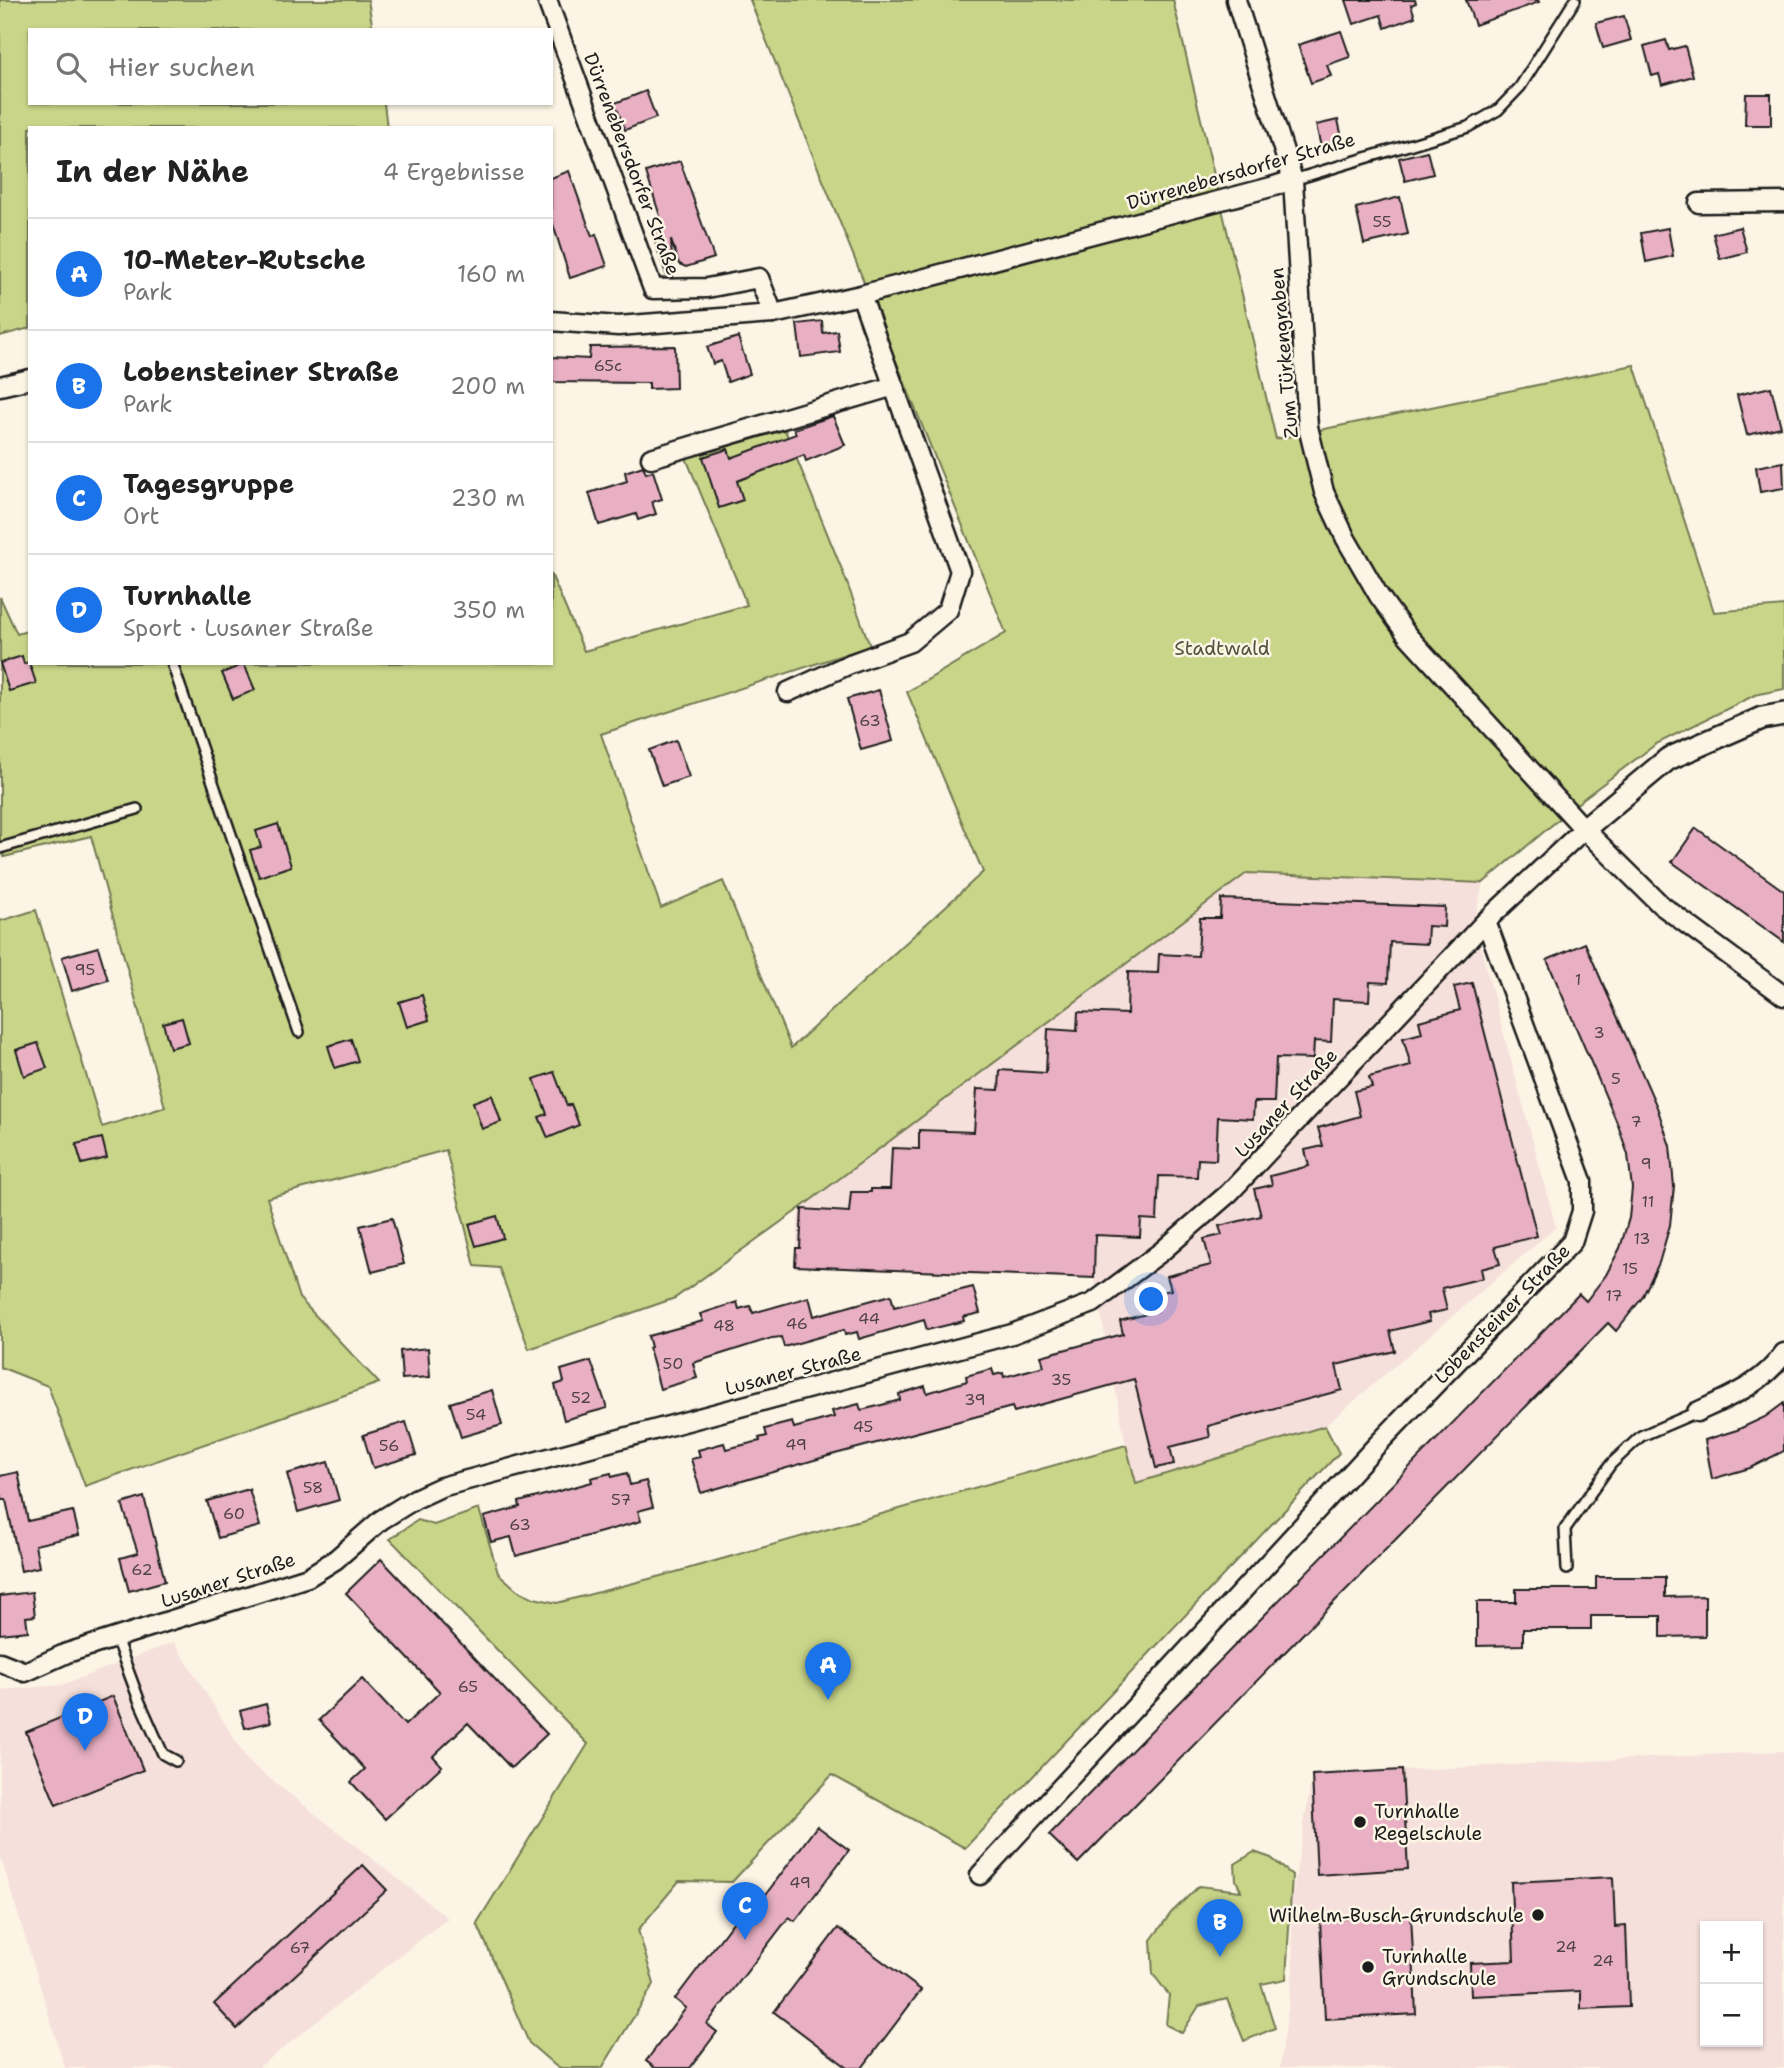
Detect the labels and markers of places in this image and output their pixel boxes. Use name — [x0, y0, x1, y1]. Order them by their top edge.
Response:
pin: A — [805, 1642, 851, 1700]
pin: D — [62, 1693, 108, 1751]
place label: Turnhalle Regelschule — [1374, 1799, 1482, 1846]
marker: Turnhalle Regelschule — [1352, 1814, 1368, 1830]
pin: C — [722, 1882, 768, 1940]
pin: B — [1197, 1899, 1243, 1957]
place label: Wilhelm-Busch-Grundschule — [1269, 1903, 1524, 1928]
marker: Wilhelm-Busch-Grundschule — [1530, 1907, 1546, 1923]
place label: Turnhalle Grundschule — [1382, 1944, 1497, 1991]
marker: Turnhalle Grundschule — [1360, 1959, 1376, 1975]

